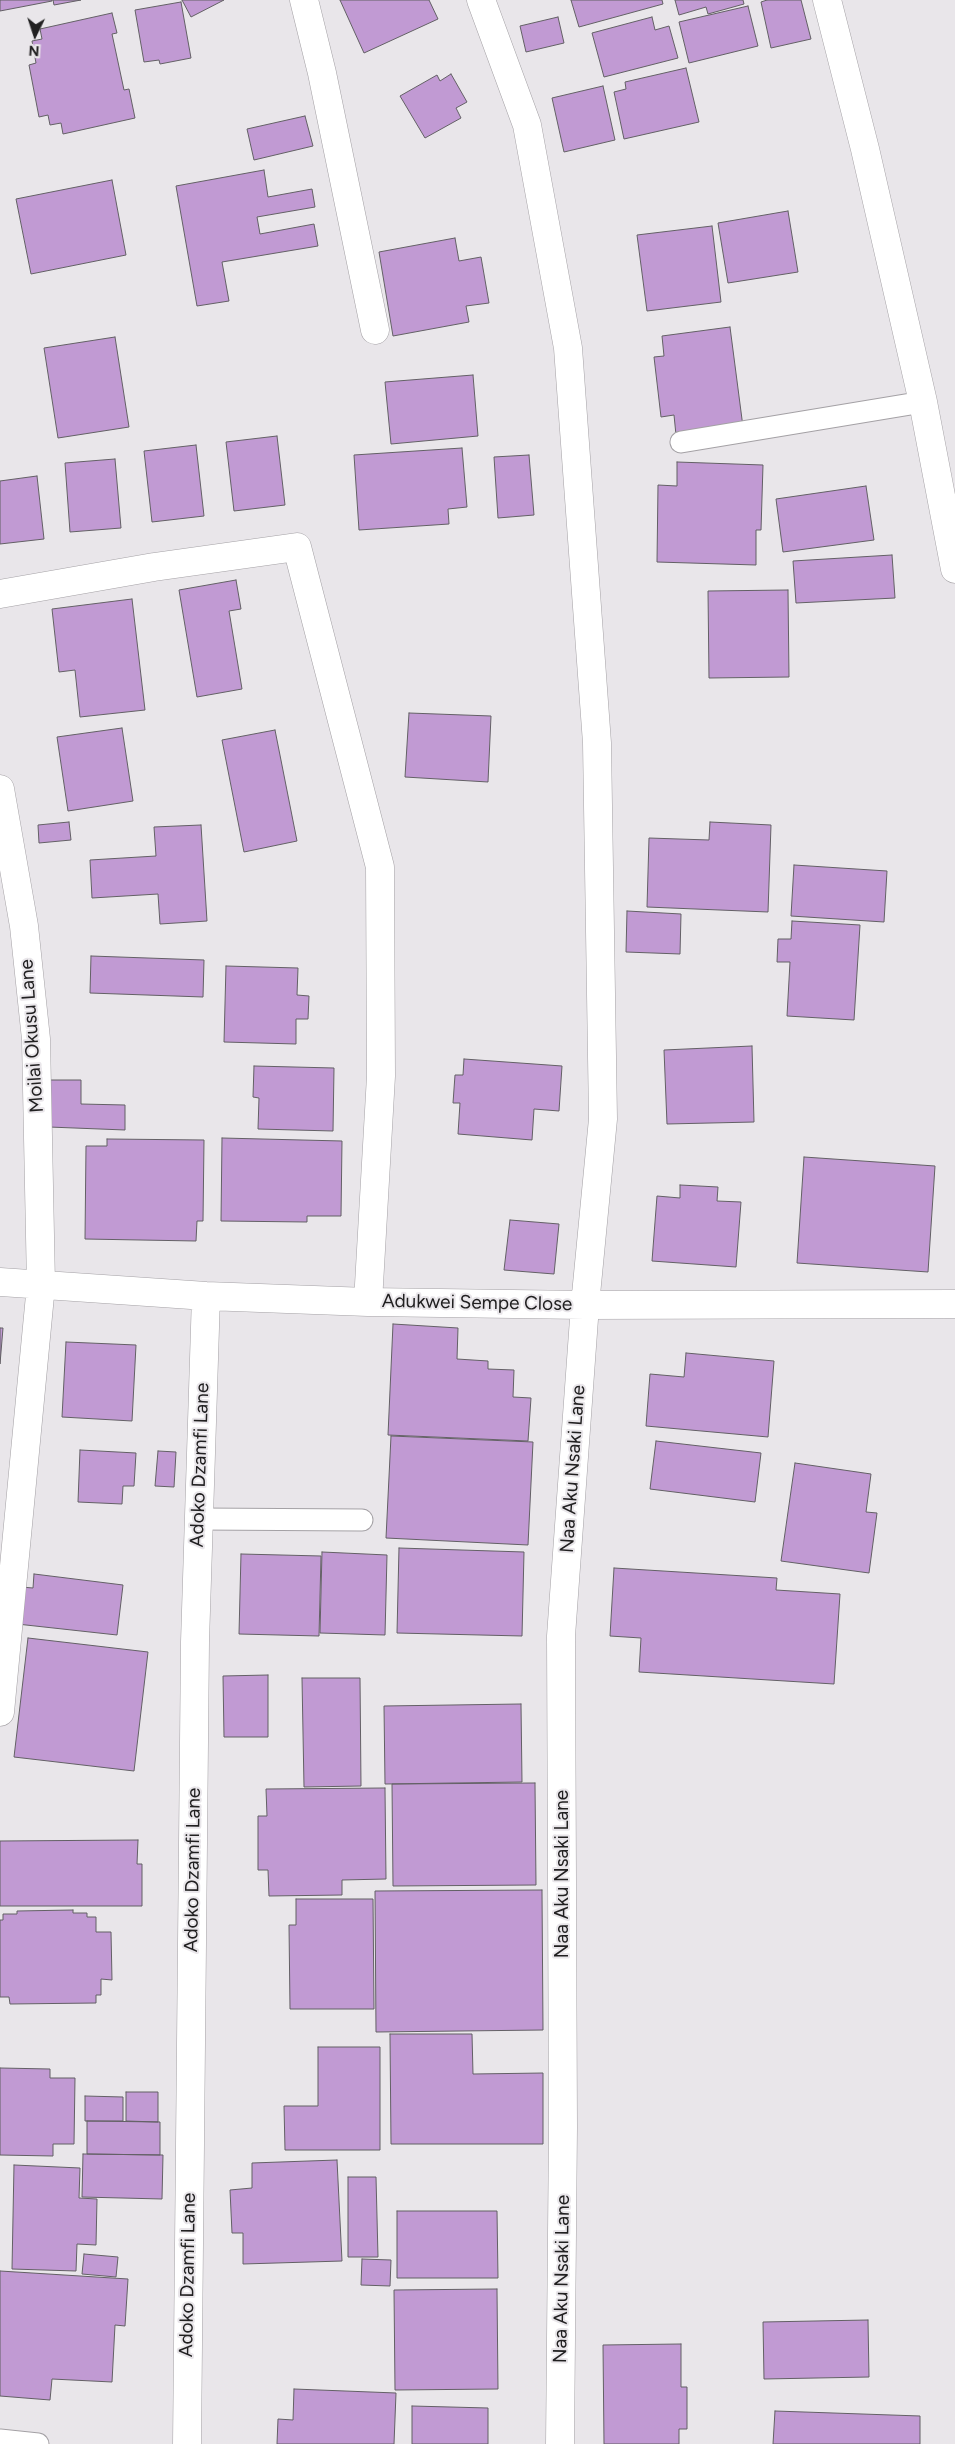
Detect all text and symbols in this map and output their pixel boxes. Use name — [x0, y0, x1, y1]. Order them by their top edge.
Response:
north arrow — [10, 10, 60, 60]
text: N — [28, 42, 40, 59]
street label: Moilai Okusu Lane — [15, 959, 49, 1113]
street label: Adukwei Sempe Close — [382, 1290, 572, 1316]
street label: Adoko Dzamfi Lane — [186, 1382, 214, 1548]
street label: Naa Aku Nsaki Lane — [556, 1384, 590, 1554]
street label: Adoko Dzamfi Lane — [180, 1788, 206, 1952]
street label: Naa Aku Nsaki Lane — [551, 1790, 573, 1958]
street label: Adoko Dzamfi Lane — [175, 2193, 201, 2357]
street label: Naa Aku Nsaki Lane — [549, 2195, 575, 2363]

